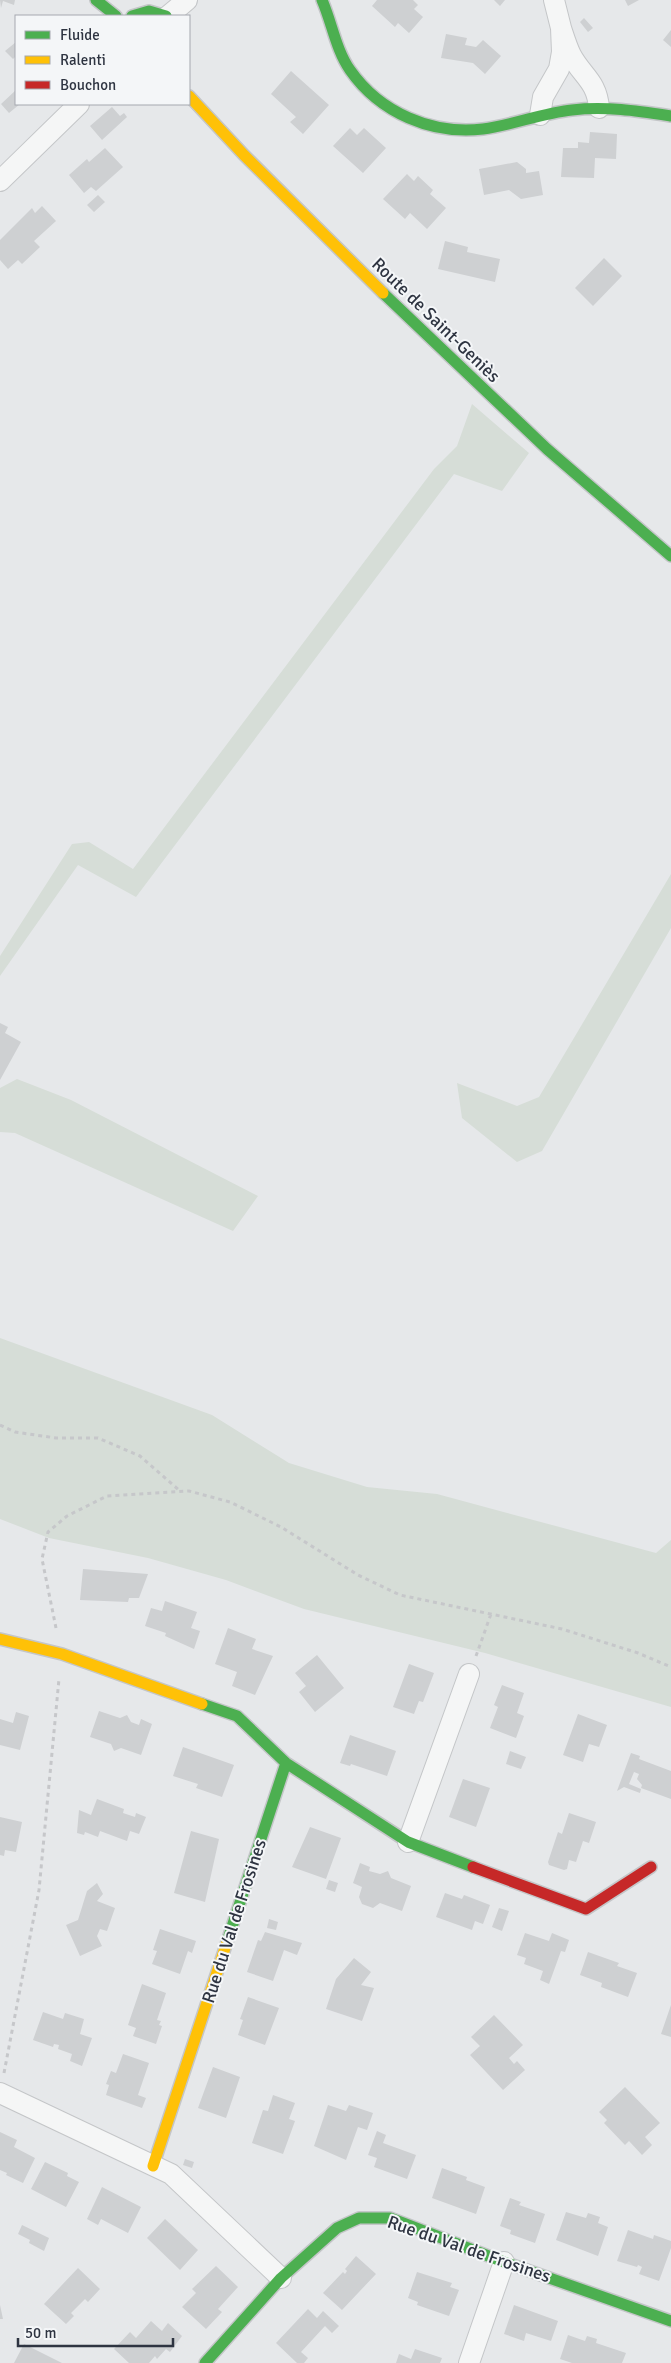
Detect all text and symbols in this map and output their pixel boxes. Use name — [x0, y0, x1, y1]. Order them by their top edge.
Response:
legend — [15, 15, 190, 105]
text: Fluide — [60, 26, 100, 44]
text: Ralenti — [60, 51, 106, 69]
text: Bouchon — [60, 76, 116, 94]
street label: Route de Saint-Geniès — [367, 253, 505, 387]
street label: Rue du Val de Frosines — [197, 1836, 271, 2006]
street label: Rue du Val de Frosines — [385, 2211, 554, 2287]
scale bar — [18, 2316, 172, 2348]
text: 50 m — [25, 2324, 56, 2342]

